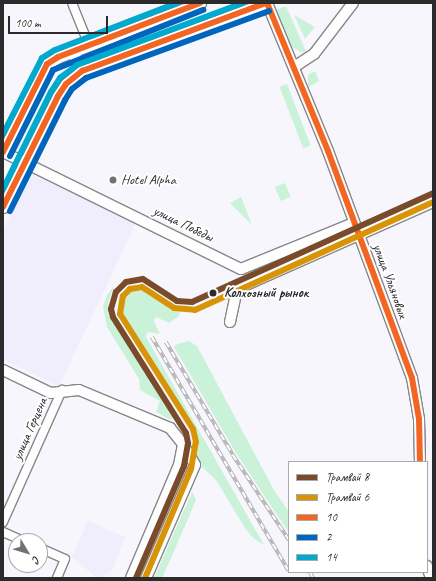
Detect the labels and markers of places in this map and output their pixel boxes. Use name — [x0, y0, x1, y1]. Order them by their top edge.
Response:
place label: Hotel Alpha — [121, 172, 176, 188]
marker: Hotel Alpha — [108, 175, 118, 185]
place label: Колхозный рынок — [224, 285, 308, 301]
marker: Колхозный рынок — [206, 286, 220, 300]

